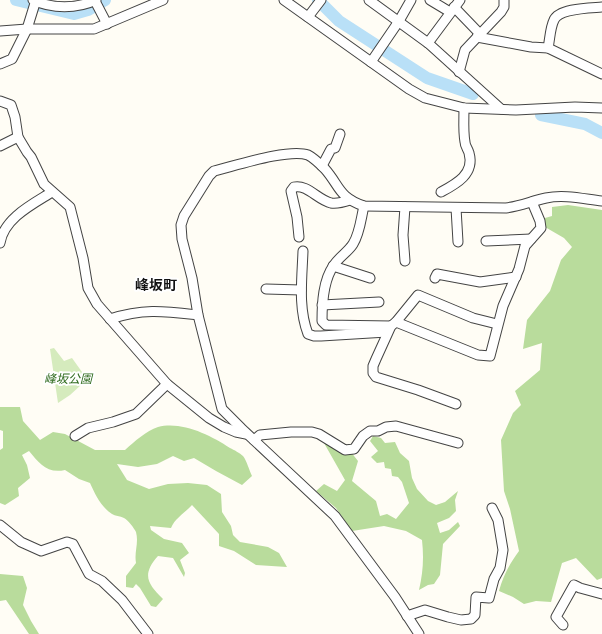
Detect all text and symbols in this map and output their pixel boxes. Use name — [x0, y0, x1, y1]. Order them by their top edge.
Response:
district label: 峰坂町 — [135, 276, 177, 294]
park label: 峰坂公園 — [44, 371, 94, 386]

